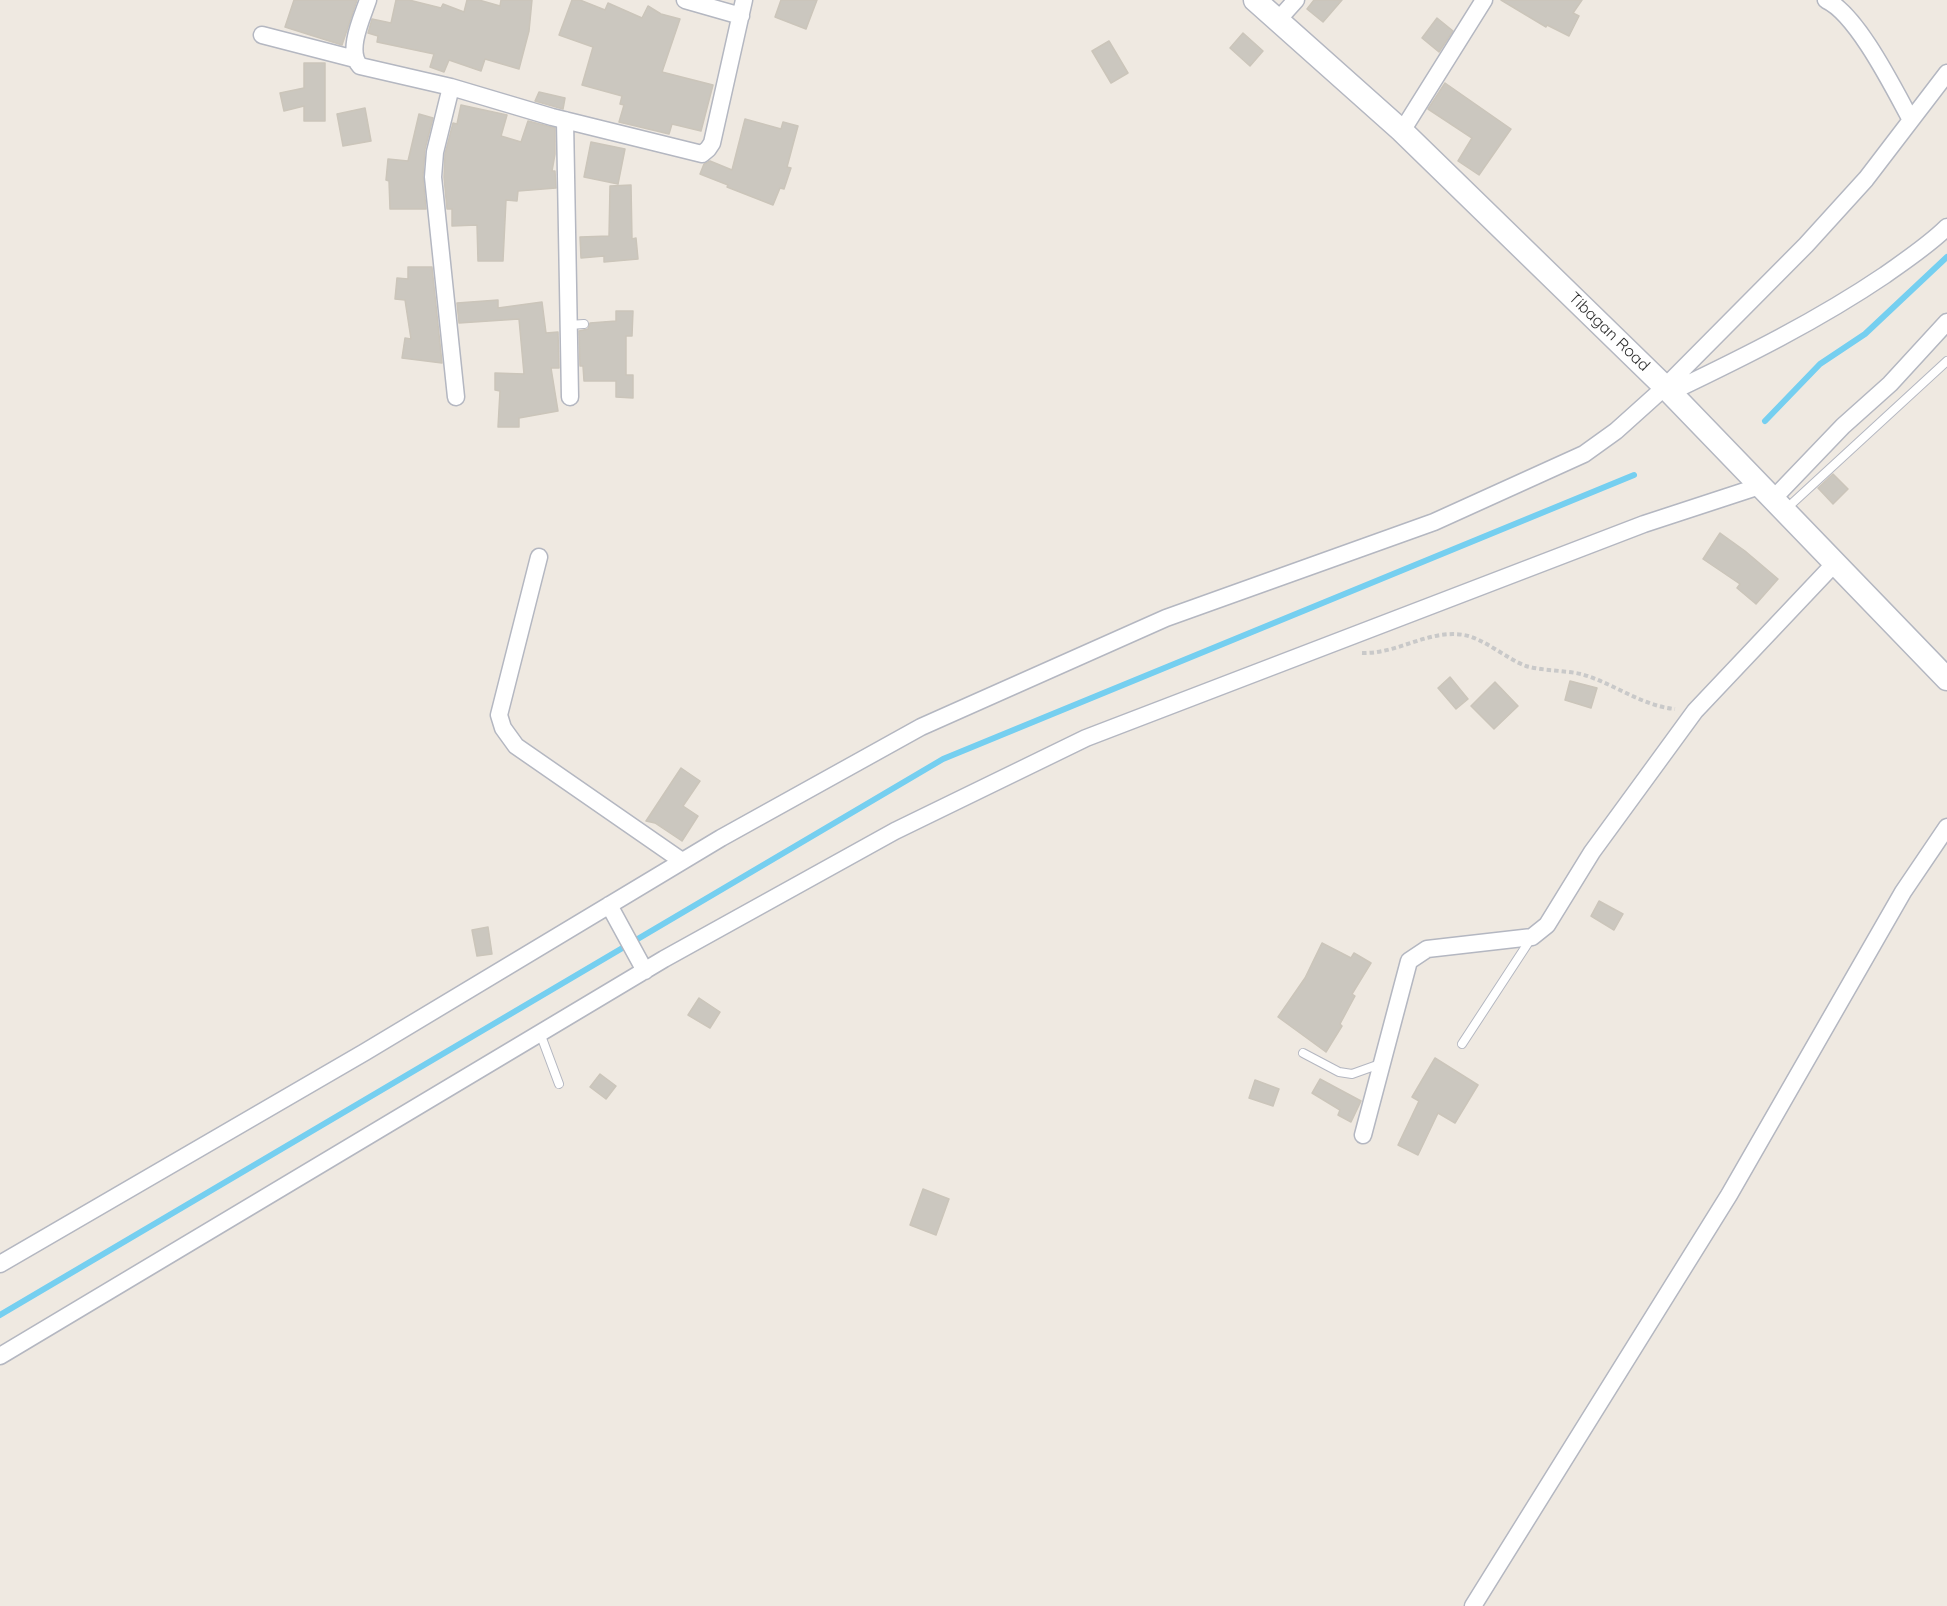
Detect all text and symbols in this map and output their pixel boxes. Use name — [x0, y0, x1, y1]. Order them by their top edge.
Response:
street label: Tibagan Road — [1564, 288, 1654, 376]

